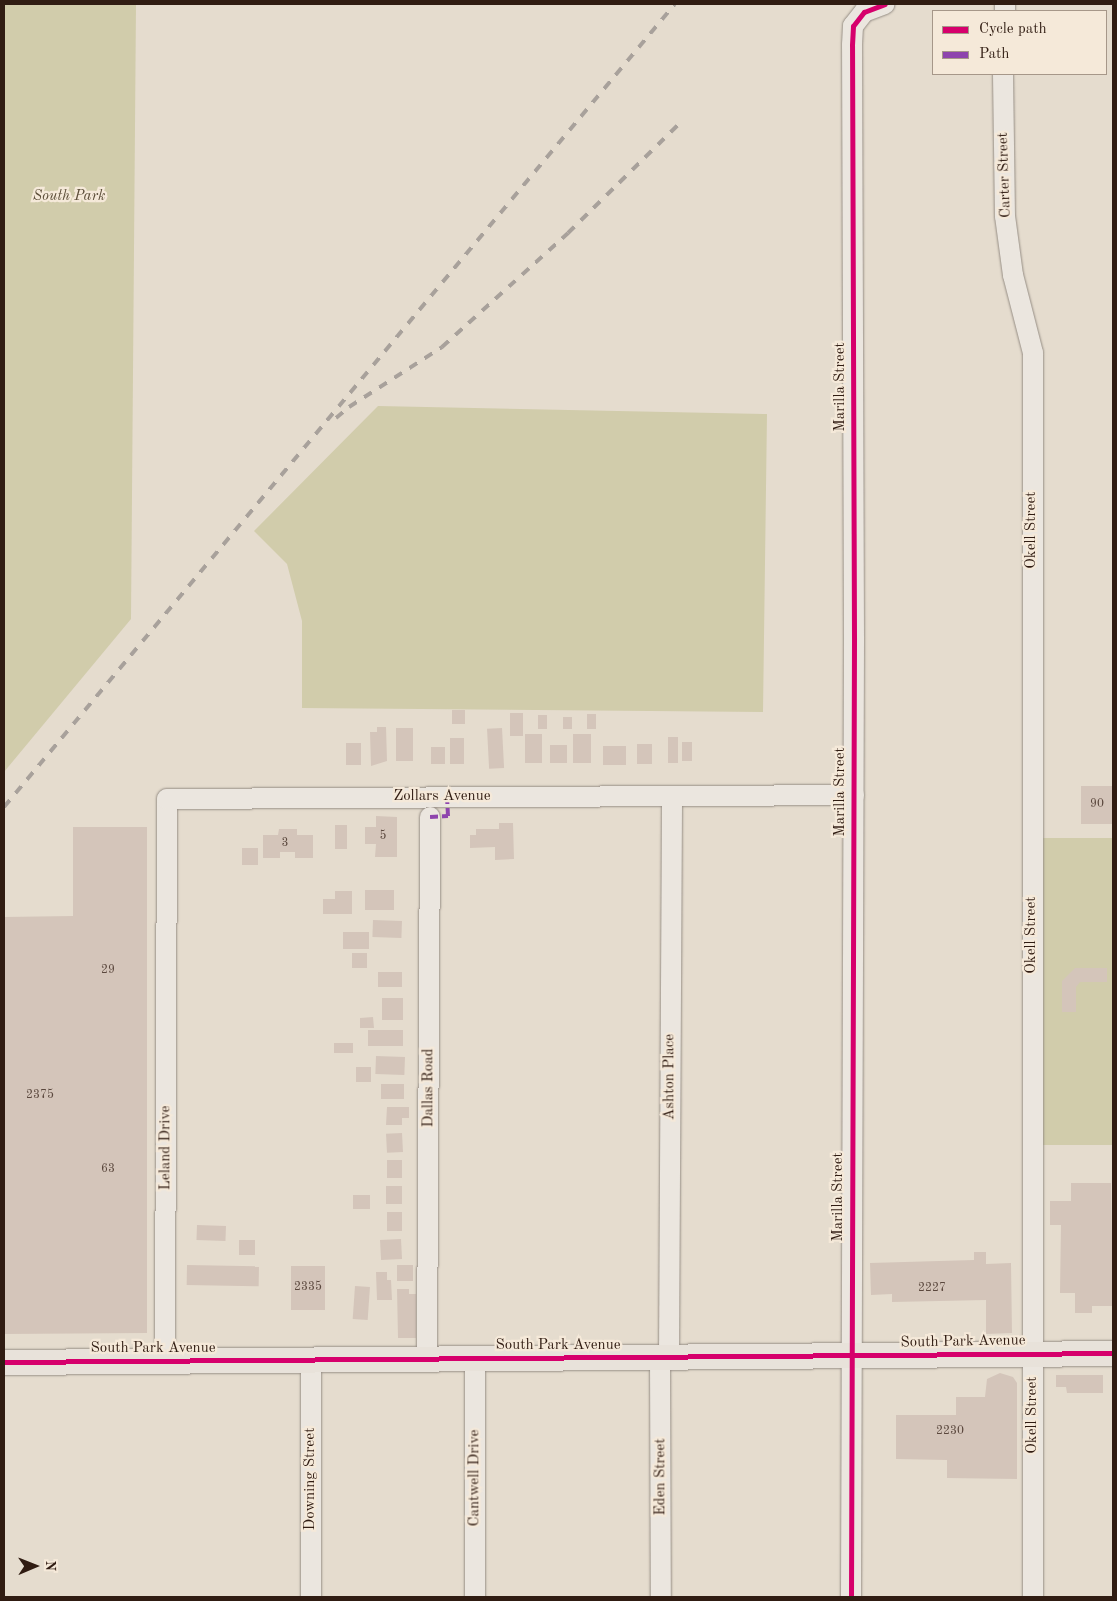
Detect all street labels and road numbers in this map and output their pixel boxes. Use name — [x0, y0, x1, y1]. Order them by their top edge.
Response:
street label: Carter Street — [995, 132, 1015, 218]
street label: Marilla Street — [832, 342, 850, 432]
street label: Okell Street — [1023, 491, 1041, 569]
street label: Marilla Street — [832, 747, 850, 837]
street label: Zollars Avenue — [393, 788, 491, 806]
street label: Okell Street — [1023, 896, 1041, 974]
street label: Ashton Place — [661, 1034, 679, 1120]
street label: Dallas Road — [420, 1049, 438, 1127]
street label: Leland Drive — [157, 1106, 175, 1190]
street label: Marilla Street — [830, 1152, 848, 1242]
street label: South Park Avenue — [900, 1332, 1026, 1352]
street label: South Park Avenue — [495, 1337, 621, 1355]
street label: South Park Avenue — [90, 1340, 216, 1358]
street label: Okell Street — [1024, 1376, 1042, 1454]
street label: Downing Street — [302, 1428, 320, 1530]
street label: Cantwell Drive — [466, 1430, 484, 1526]
street label: Eden Street — [652, 1438, 670, 1516]

